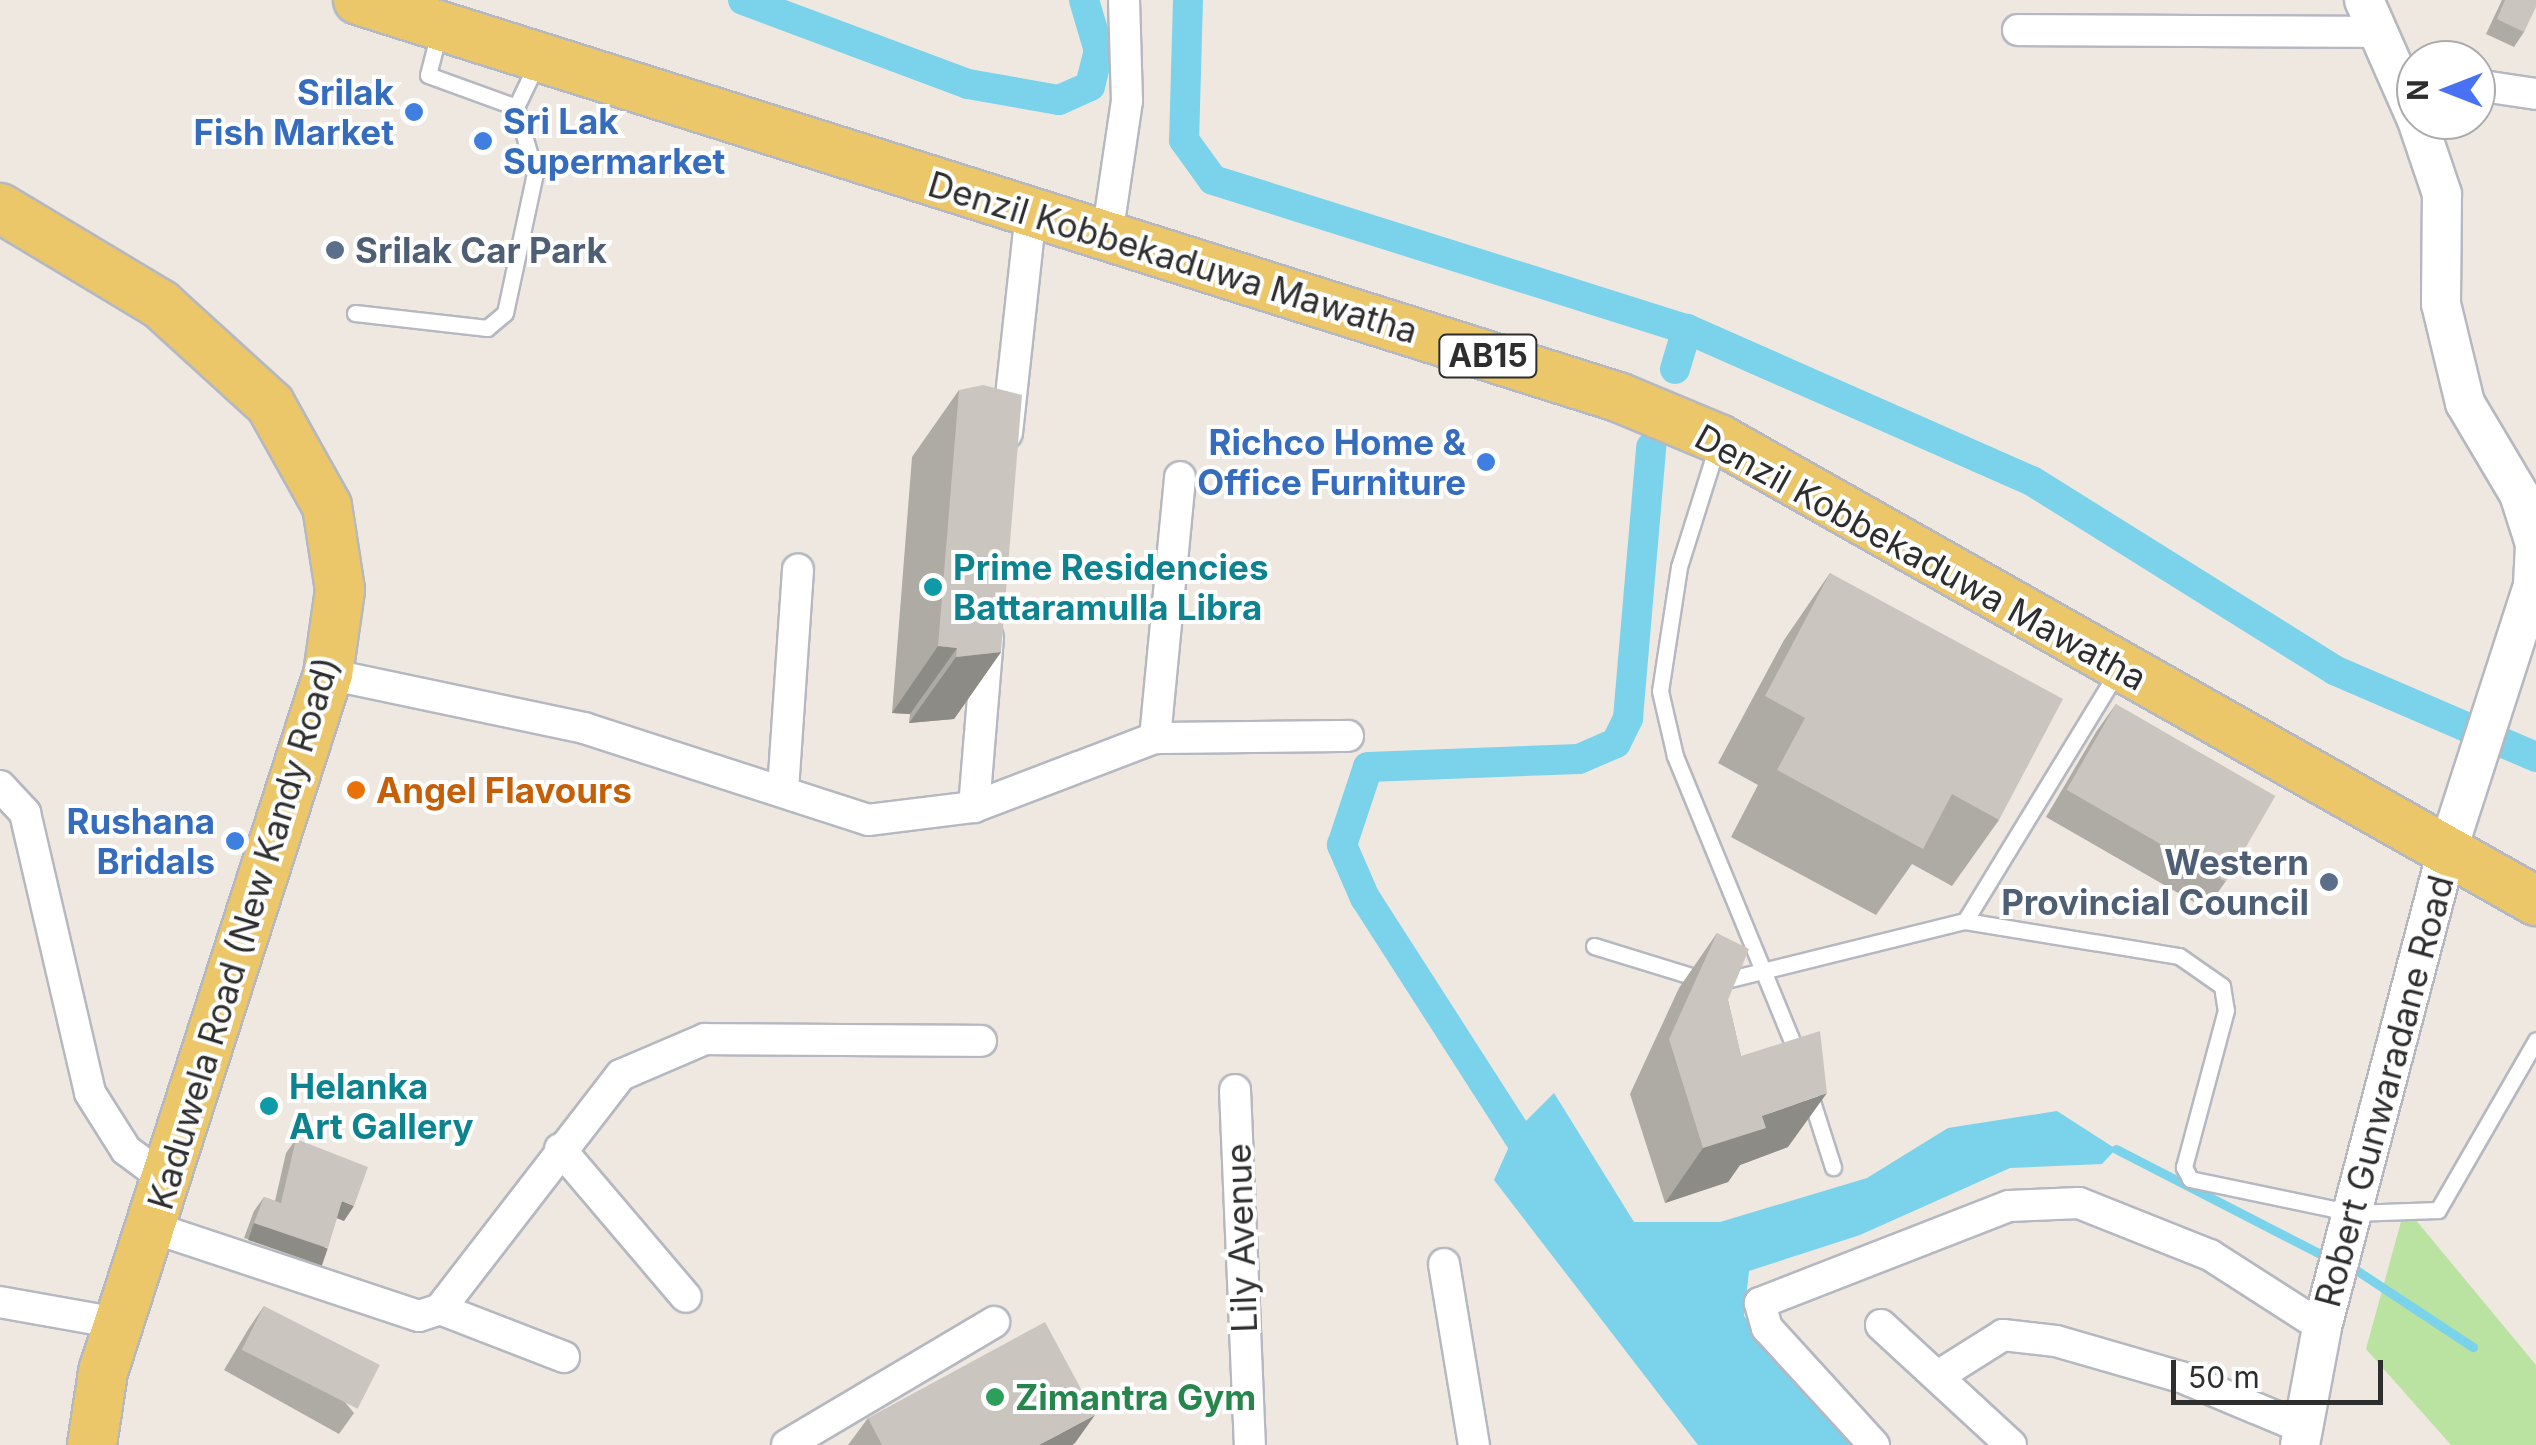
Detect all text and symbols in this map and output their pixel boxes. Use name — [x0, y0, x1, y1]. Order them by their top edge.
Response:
north arrow — [2396, 40, 2496, 140]
place label: Srilak Fish Market — [193, 71, 394, 153]
text: N — [2401, 79, 2435, 101]
place label: Sri Lak Supermarket — [503, 100, 725, 182]
marker: Srilak Fish Market — [403, 101, 425, 123]
marker: Sri Lak Supermarket — [472, 130, 494, 152]
street label: Denzil Kobbekaduwa Mawatha — [923, 162, 1423, 352]
place label: Srilak Car Park — [355, 229, 607, 271]
marker: Srilak Car Park — [324, 239, 346, 261]
road number: AB15 — [1438, 329, 1538, 383]
street label: Denzil Kobbekaduwa Mawatha — [1688, 415, 2154, 699]
place label: Richco Home & Office Furniture — [1197, 421, 1466, 503]
marker: Richco Home & Office Furniture — [1475, 451, 1497, 473]
place label: Prime Residencies Battaramulla Libra — [953, 546, 1268, 628]
marker: Prime Residencies Battaramulla Libra — [922, 576, 944, 598]
street label: Kaduwela Road (New Kandy Road) — [139, 652, 347, 1214]
place label: Angel Flavours — [376, 769, 632, 811]
marker: Angel Flavours — [345, 779, 367, 801]
place label: Rushana Bridals — [66, 800, 215, 882]
marker: Rushana Bridals — [224, 830, 246, 852]
place label: Western Provincial Council — [2001, 841, 2309, 923]
street label: Robert Gunwaradane Road — [2306, 871, 2462, 1311]
marker: Western Provincial Council — [2318, 871, 2340, 893]
place label: Helanka Art Gallery — [289, 1065, 473, 1147]
marker: Helanka Art Gallery — [258, 1095, 280, 1117]
street label: Lily Avenue — [1217, 1143, 1265, 1333]
scale bar — [2176, 1340, 2388, 1402]
text: 50 m — [2188, 1359, 2260, 1395]
place label: Zimantra Gym — [1015, 1376, 1256, 1418]
marker: Zimantra Gym — [984, 1386, 1006, 1408]

